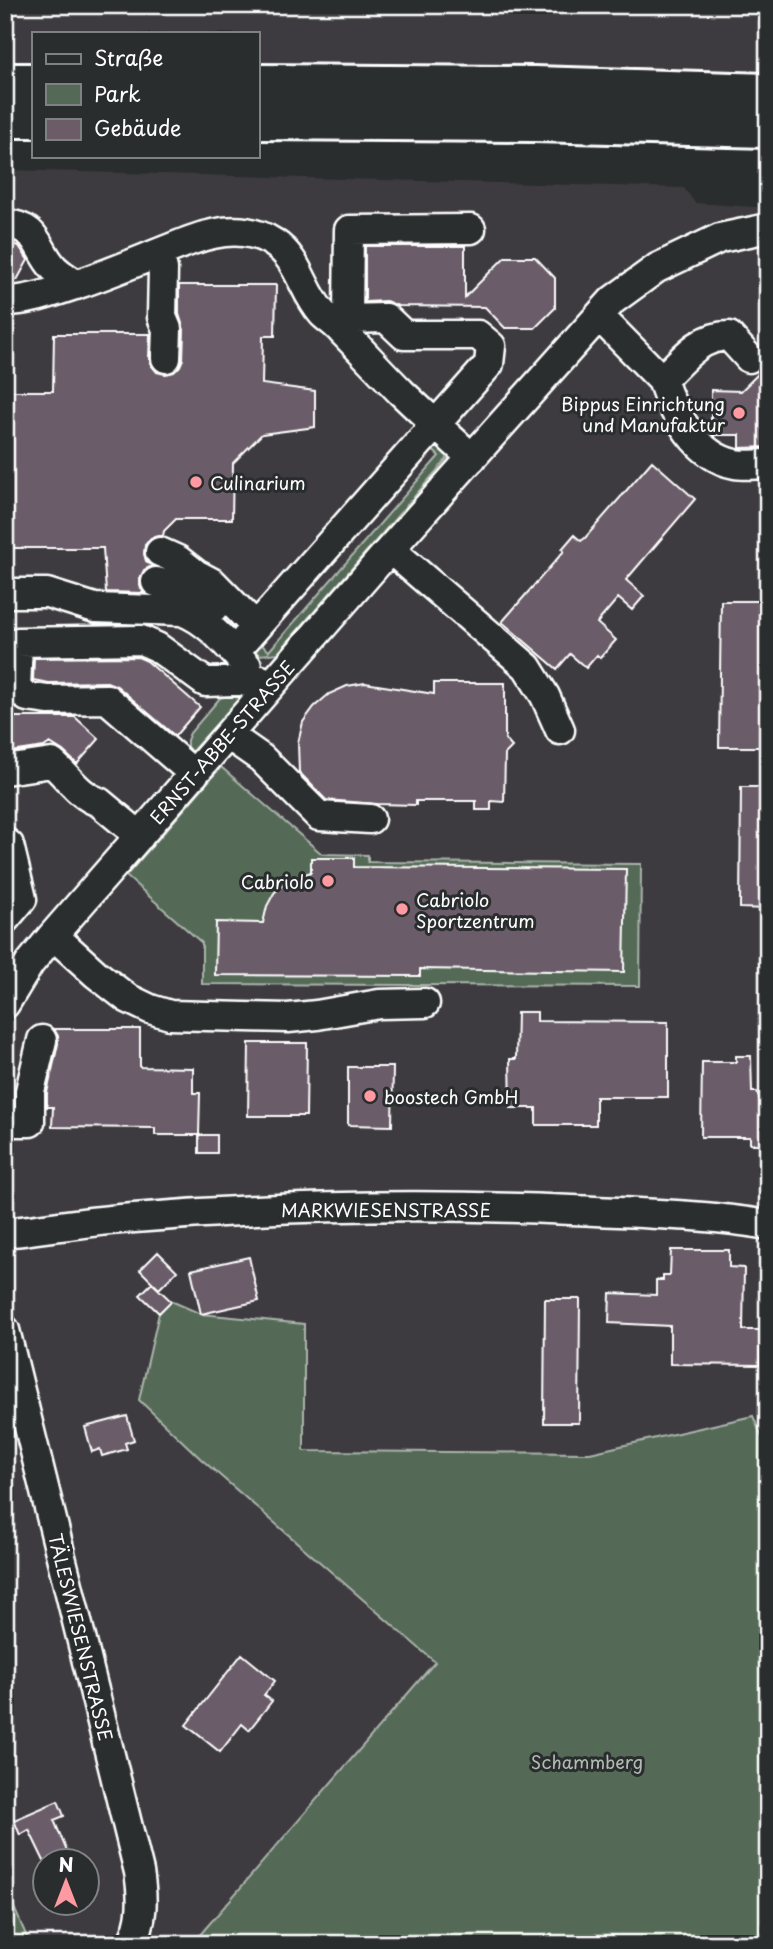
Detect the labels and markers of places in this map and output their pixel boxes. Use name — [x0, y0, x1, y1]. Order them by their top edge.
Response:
place label: Bippus Einrichtung und Manufaktur — [561, 390, 726, 438]
marker: Bippus Einrichtung und Manufaktur — [731, 405, 747, 421]
place label: Culinarium — [210, 469, 306, 496]
marker: Culinarium — [188, 474, 204, 490]
place label: Cabriolo — [241, 868, 314, 895]
marker: Cabriolo — [320, 873, 336, 889]
place label: Cabriolo Sportzentrum — [416, 886, 535, 934]
marker: Cabriolo Sportzentrum — [394, 901, 410, 917]
place label: boostech GmbH — [384, 1083, 518, 1110]
marker: boostech GmbH — [362, 1088, 378, 1104]

